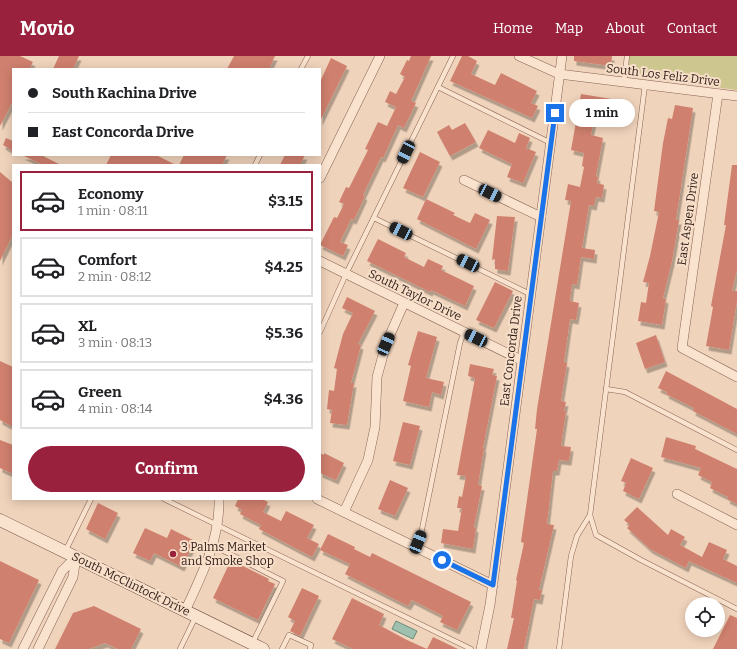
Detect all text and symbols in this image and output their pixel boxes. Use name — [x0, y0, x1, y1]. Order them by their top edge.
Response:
text: Movio — [20, 17, 74, 40]
text: Home — [493, 20, 533, 37]
text: Map — [555, 20, 583, 37]
text: About — [605, 20, 645, 37]
text: Contact — [667, 20, 717, 37]
street label: South Los Feliz Drive — [605, 61, 721, 89]
text: South Kachina Drive — [52, 84, 197, 102]
callout: 1 min — [569, 99, 635, 127]
route end — [546, 104, 564, 122]
text: 1 min — [586, 105, 618, 120]
text: East Concorda Drive — [52, 123, 194, 141]
car — [395, 139, 417, 165]
street label: East Aspen Drive — [675, 172, 701, 266]
car — [477, 182, 503, 204]
icon: car — [30, 183, 66, 219]
text: Economy — [78, 185, 144, 203]
text: $3.15 — [268, 192, 303, 210]
text: 1 min · 08:11 — [78, 203, 148, 218]
car — [388, 220, 414, 242]
icon: car — [30, 249, 66, 285]
text: Comfort — [78, 251, 137, 269]
car — [455, 252, 481, 274]
text: $4.25 — [265, 258, 303, 276]
street label: South Taylor Drive — [366, 266, 464, 324]
text: 2 min · 08:12 — [78, 269, 151, 284]
street label: East Concorda Drive — [497, 295, 525, 407]
icon: car — [30, 315, 66, 351]
text: XL — [78, 317, 97, 335]
text: $5.36 — [265, 324, 303, 342]
car — [463, 327, 489, 349]
car — [376, 331, 396, 357]
text: 3 min · 08:13 — [78, 335, 152, 350]
icon: car — [30, 381, 66, 417]
text: Green — [78, 383, 122, 401]
text: $4.36 — [264, 390, 303, 408]
text: 4 min · 08:14 — [78, 401, 152, 416]
button: Confirm — [28, 446, 305, 492]
car — [408, 529, 428, 555]
place label: 3 Palms Market and Smoke Shop — [181, 540, 274, 568]
street label: South McClintock Drive — [70, 549, 192, 619]
marker: 3 Palms Market and Smoke Shop — [168, 549, 178, 559]
route start — [433, 551, 451, 569]
map controls — [685, 597, 725, 637]
button: locate — [685, 597, 725, 637]

